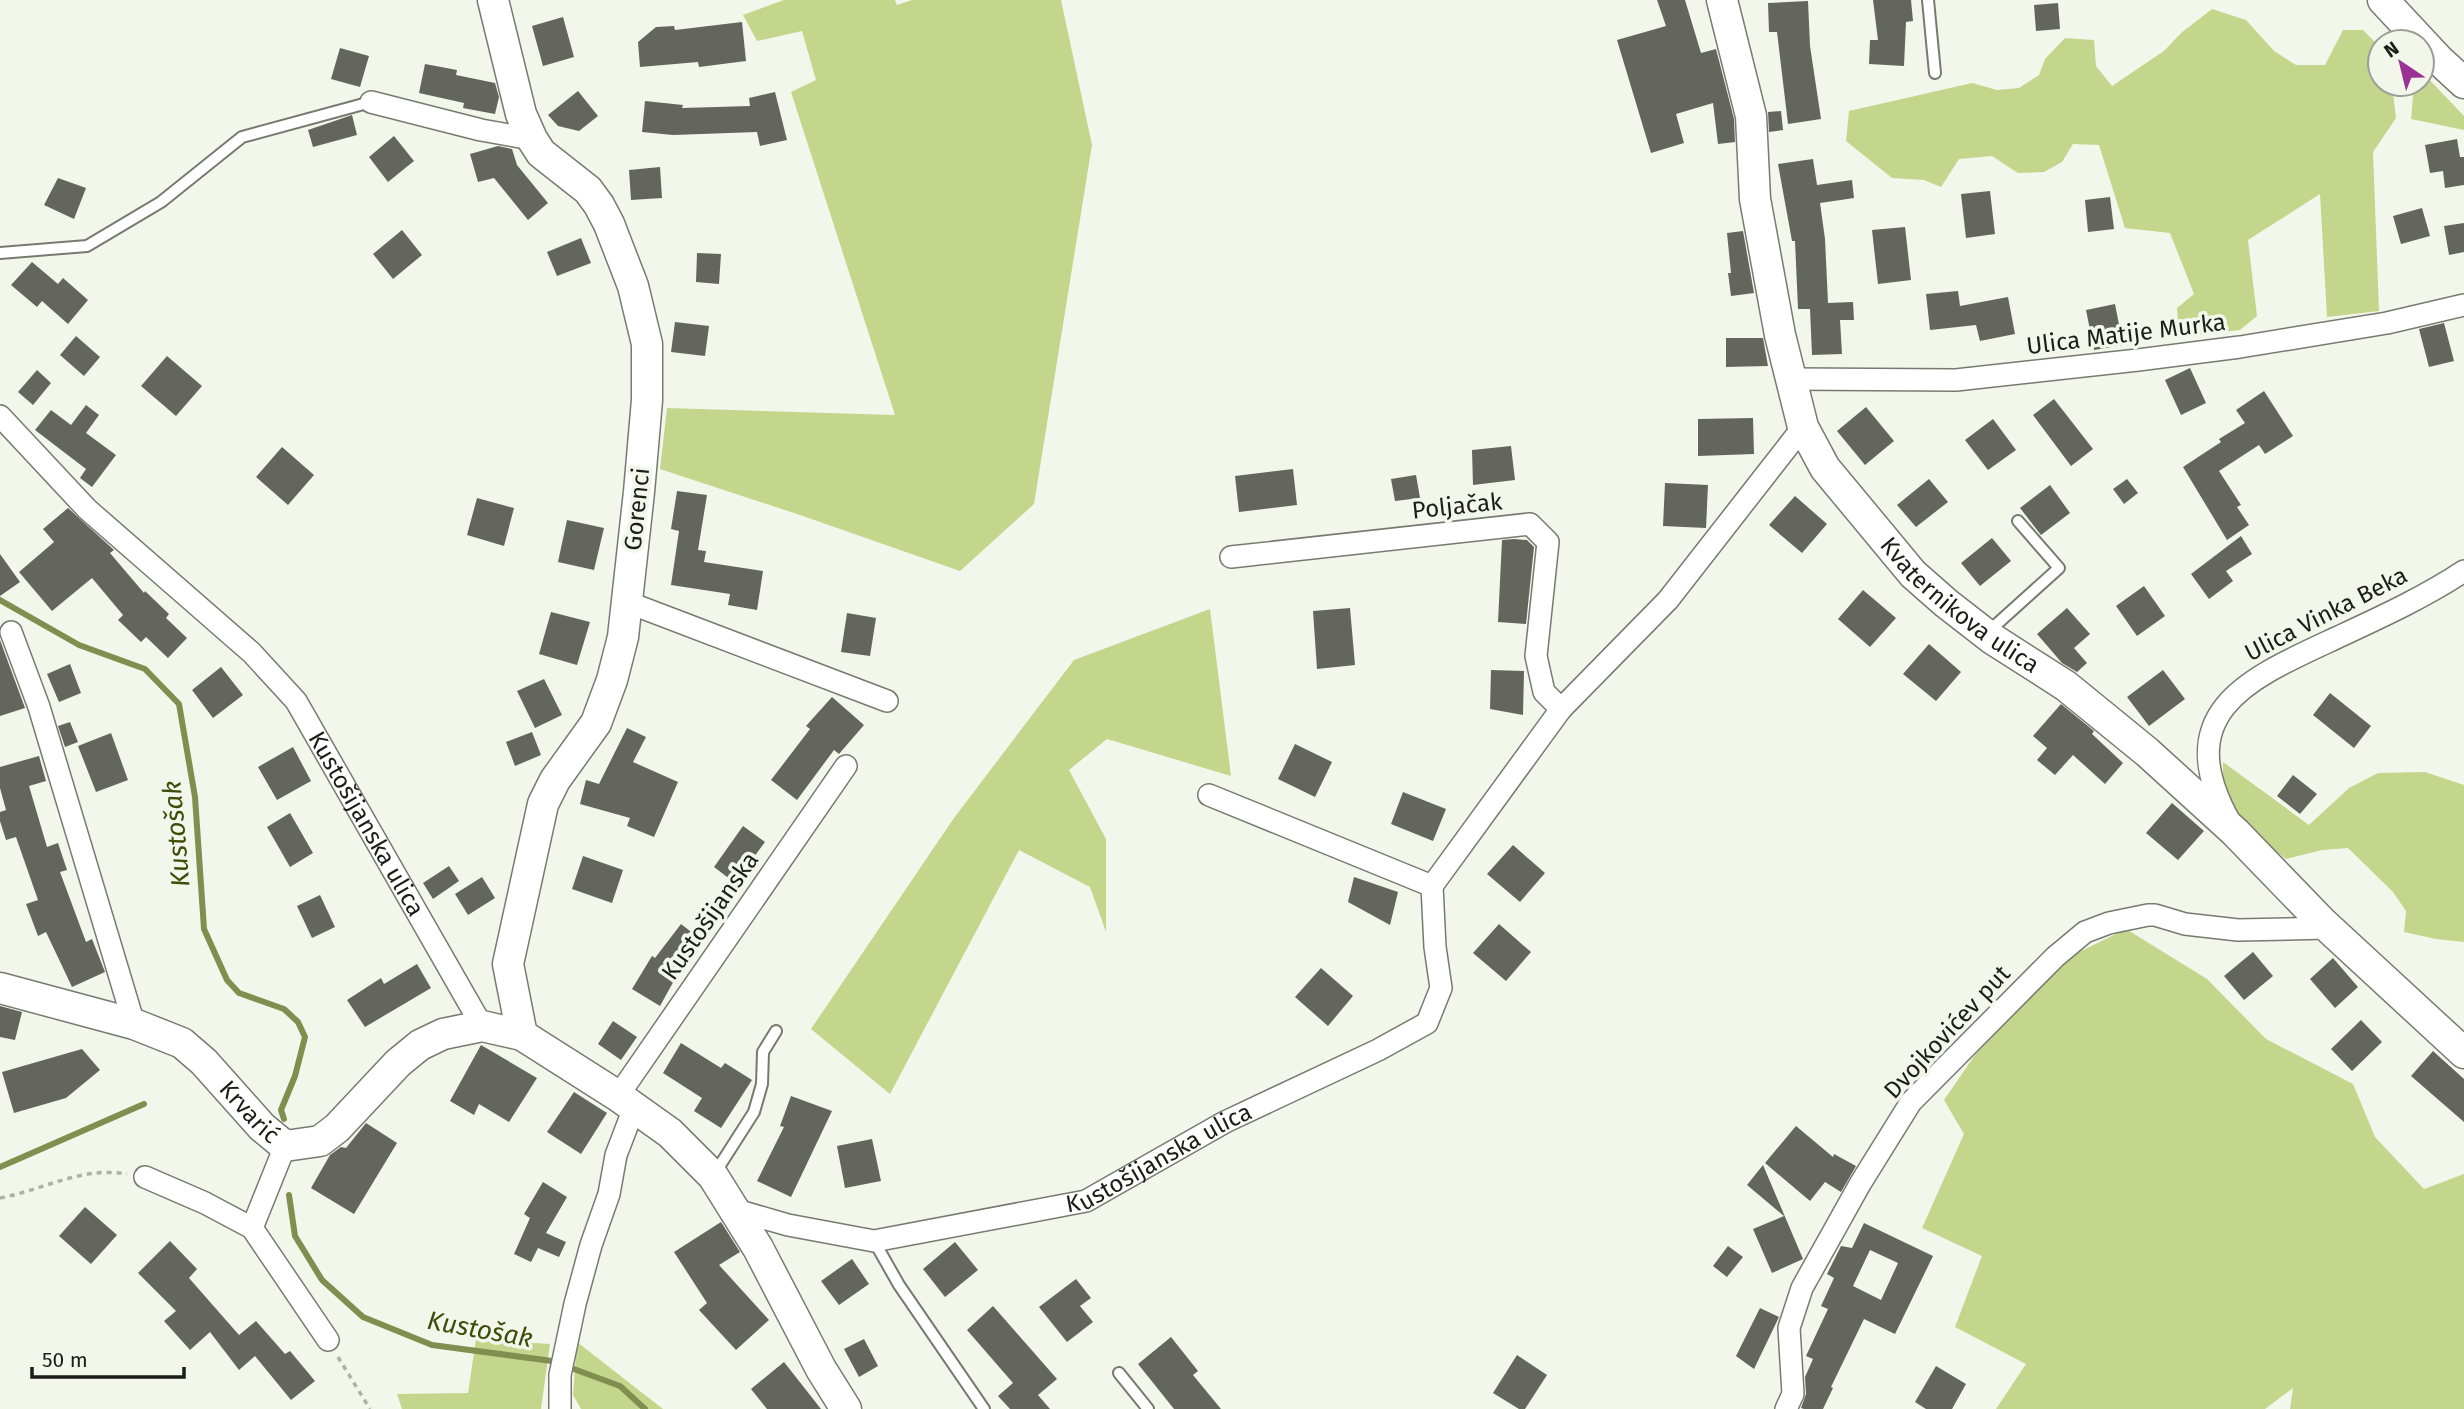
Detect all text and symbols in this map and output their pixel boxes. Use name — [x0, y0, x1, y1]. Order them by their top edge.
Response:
north arrow — [2366, 28, 2436, 98]
text: N — [2380, 36, 2403, 63]
street label: Ulica Matije Murka — [2025, 308, 2227, 360]
street label: Gorenci — [619, 466, 655, 552]
street label: Poljačak — [1410, 487, 1504, 525]
street label: Kvaternikova ulica — [1874, 532, 2044, 679]
street label: Ulica Vinka Beka — [2240, 561, 2412, 667]
street label: Kustošijanska ulica — [302, 727, 430, 921]
water label: Kustošak — [156, 780, 197, 888]
street label: Kustošijanska — [656, 847, 764, 985]
street label: Dvojkovićev put — [1878, 959, 2016, 1104]
street label: Krvarić — [213, 1075, 285, 1149]
street label: Kustošijanska ulica — [1063, 1097, 1256, 1219]
water label: Kustošak — [425, 1305, 535, 1354]
scale bar — [32, 1336, 184, 1380]
text: 50 m — [42, 1347, 88, 1373]

